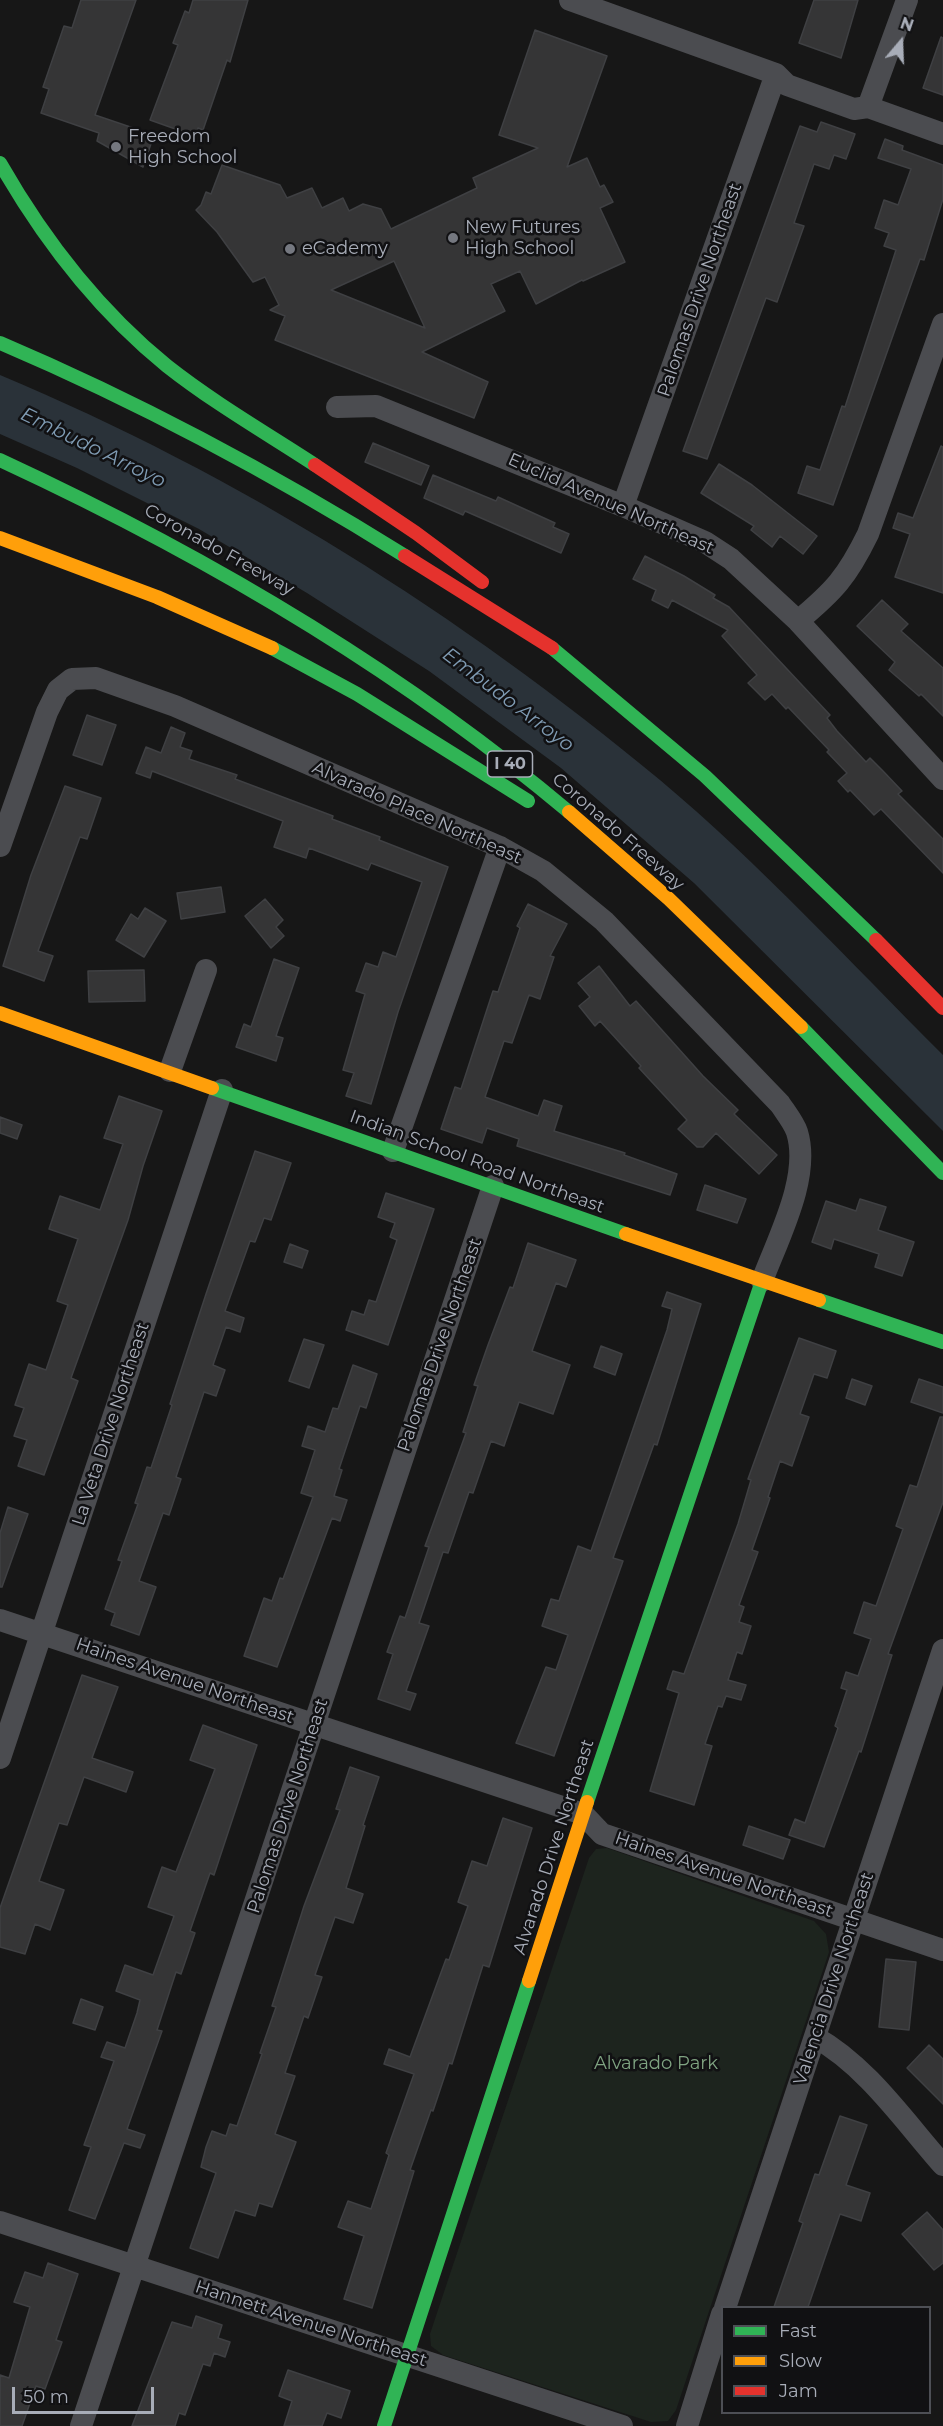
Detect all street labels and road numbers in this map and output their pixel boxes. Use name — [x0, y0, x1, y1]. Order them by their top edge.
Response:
street label: Palomas Drive Northeast — [653, 180, 747, 400]
street label: Euclid Avenue Northeast — [505, 449, 717, 559]
street label: Coronado Freeway — [140, 500, 298, 600]
road number: I 40 — [488, 751, 532, 777]
street label: Alvarado Place Northeast — [309, 757, 525, 869]
street label: Coronado Freeway — [547, 769, 689, 895]
street label: Indian School Road Northeast — [347, 1106, 607, 1218]
street label: Palomas Drive Northeast — [393, 1235, 487, 1455]
street label: La Veta Drive Northeast — [68, 1320, 154, 1528]
street label: Haines Avenue Northeast — [73, 1633, 297, 1729]
street label: Palomas Drive Northeast — [243, 1696, 333, 1916]
street label: Alvarado Drive Northeast — [509, 1737, 599, 1957]
street label: Haines Avenue Northeast — [612, 1827, 836, 1923]
street label: Valencia Drive Northeast — [789, 1870, 879, 2088]
street label: Hannett Avenue Northeast — [192, 2276, 430, 2372]

